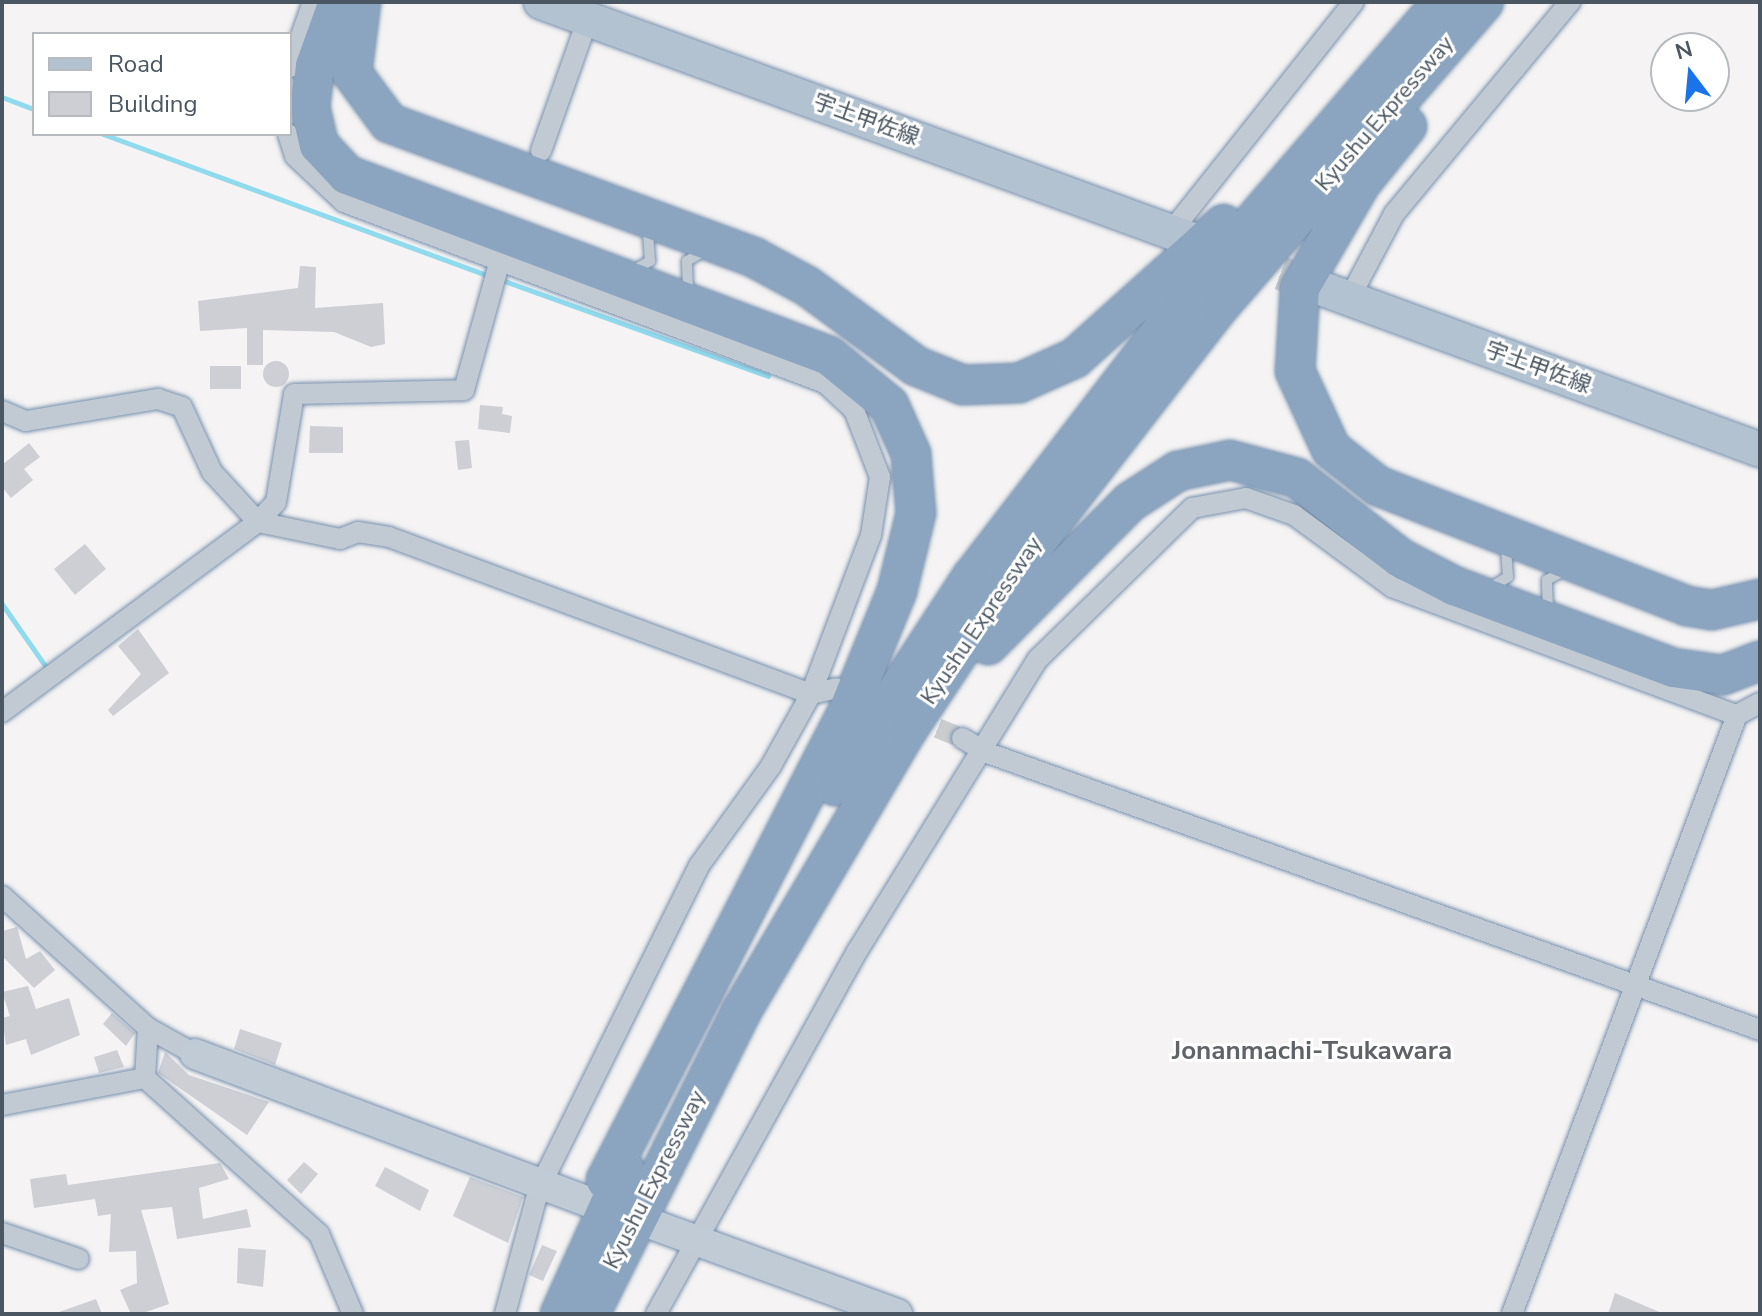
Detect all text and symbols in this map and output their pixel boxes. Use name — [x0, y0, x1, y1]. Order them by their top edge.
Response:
street label: Kyushu Expressway — [1311, 31, 1459, 197]
legend — [32, 32, 292, 136]
north arrow — [1650, 32, 1730, 112]
text: N — [1672, 34, 1696, 68]
text: Road — [108, 48, 164, 80]
text: Building — [108, 88, 198, 120]
street label: 宇土甲佐線 — [810, 89, 922, 151]
street label: 宇土甲佐線 — [1482, 337, 1594, 399]
street label: Kyushu Expressway — [916, 532, 1048, 710]
district label: Jonanmachi-Tsukawara — [1172, 1035, 1452, 1067]
street label: Kyushu Expressway — [599, 1086, 711, 1274]

